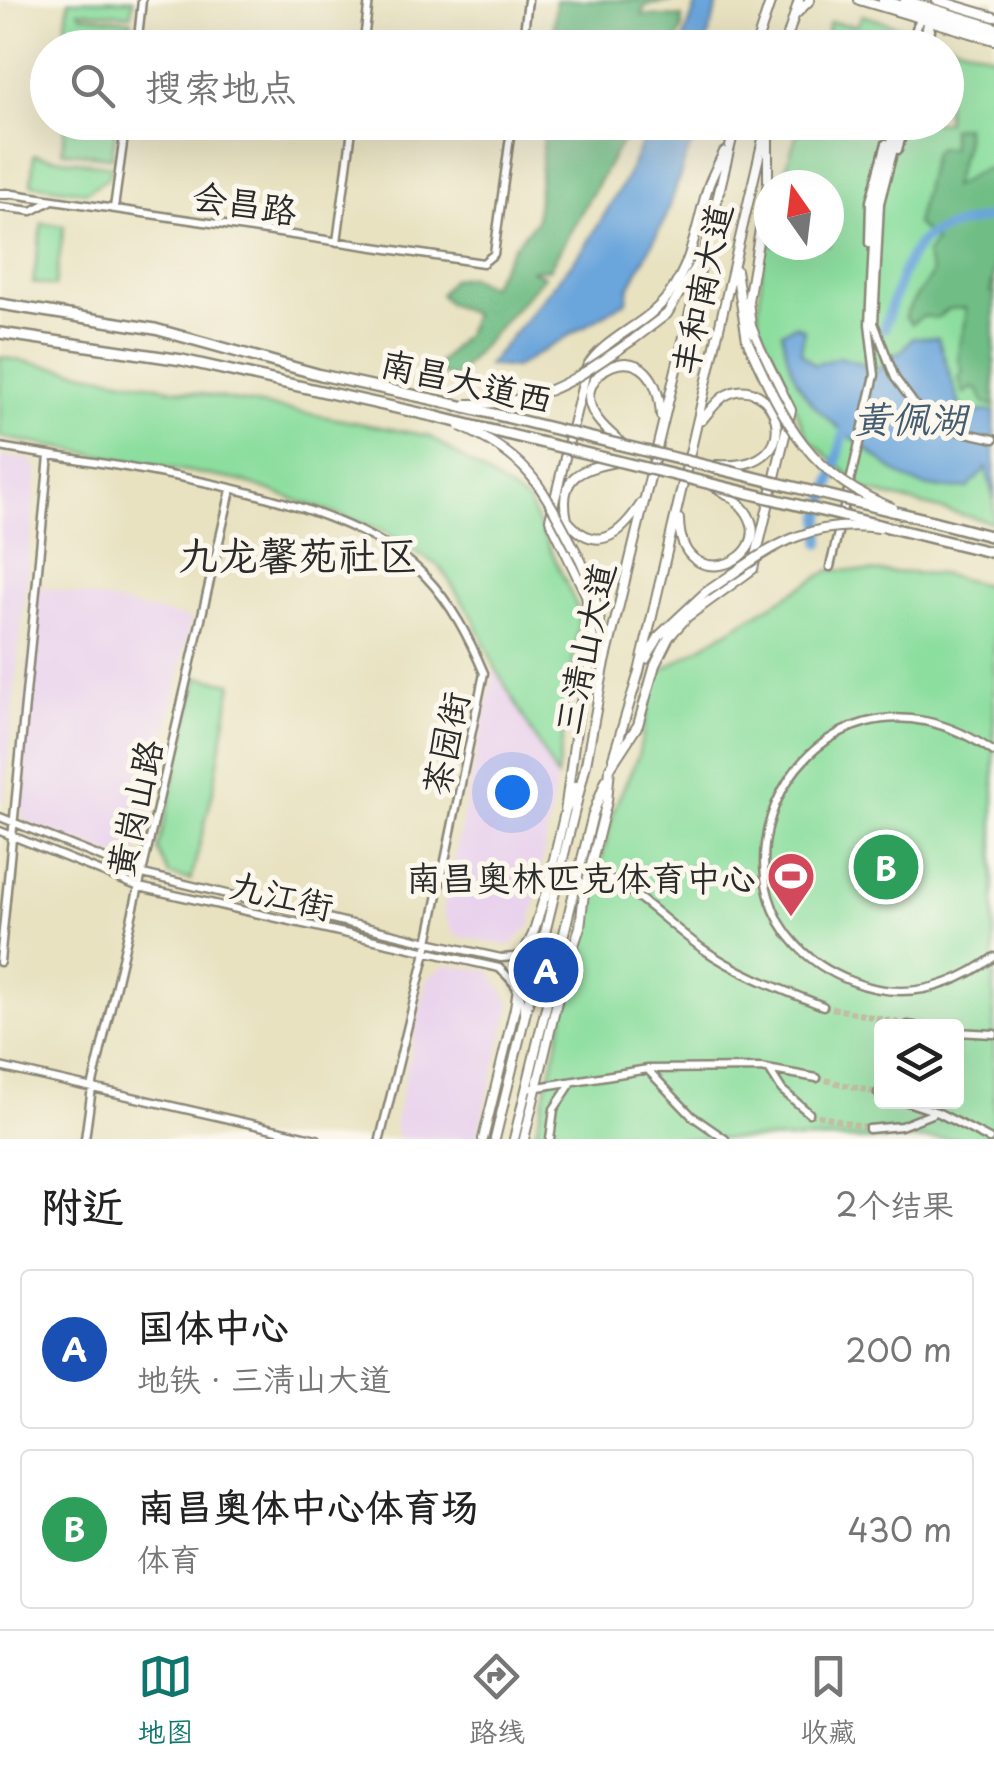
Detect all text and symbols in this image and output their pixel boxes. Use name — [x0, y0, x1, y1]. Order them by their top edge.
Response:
search box — [30, 30, 964, 140]
text: 搜索地点 — [145, 57, 297, 114]
icon: search — [65, 58, 120, 113]
street label: 会昌路 — [189, 168, 301, 236]
north arrow — [754, 170, 844, 260]
street label: 丰和南大道 — [656, 198, 744, 380]
street label: 南昌大道西 — [376, 334, 558, 426]
water label: 黄佩湖 — [853, 389, 971, 446]
district label: 九龙馨苑社区 — [178, 523, 418, 584]
street label: 三清山大道 — [539, 557, 627, 739]
street label: 茶园街 — [407, 686, 481, 800]
street label: 黄岗山路 — [91, 734, 175, 882]
your location — [487, 767, 538, 818]
pin: B — [854, 830, 918, 904]
place label: 南昌奥林匹克体育中心 — [406, 850, 756, 903]
sports icon: 南昌奥林匹克体育中心 — [765, 850, 817, 918]
street label: 九江街 — [225, 856, 339, 932]
pin: A — [514, 932, 578, 1008]
map controls — [874, 1019, 964, 1109]
button: layers — [874, 1019, 964, 1109]
text: 附近 — [40, 1173, 124, 1236]
text: 2个结果 — [835, 1180, 954, 1228]
text: 国体中心 — [137, 1297, 289, 1354]
text: A — [62, 1325, 87, 1373]
text: 200 m — [845, 1325, 952, 1373]
text: 地铁 · 三清山大道 — [137, 1354, 391, 1402]
text: 南昌奥体中心体育场 — [137, 1477, 479, 1534]
text: B — [64, 1505, 85, 1553]
text: 430 m — [847, 1505, 952, 1553]
text: 体育 — [137, 1534, 201, 1582]
tab: 地图 — [138, 1649, 194, 1752]
tab: 路线 — [469, 1649, 525, 1752]
tab: 收藏 — [800, 1649, 856, 1752]

